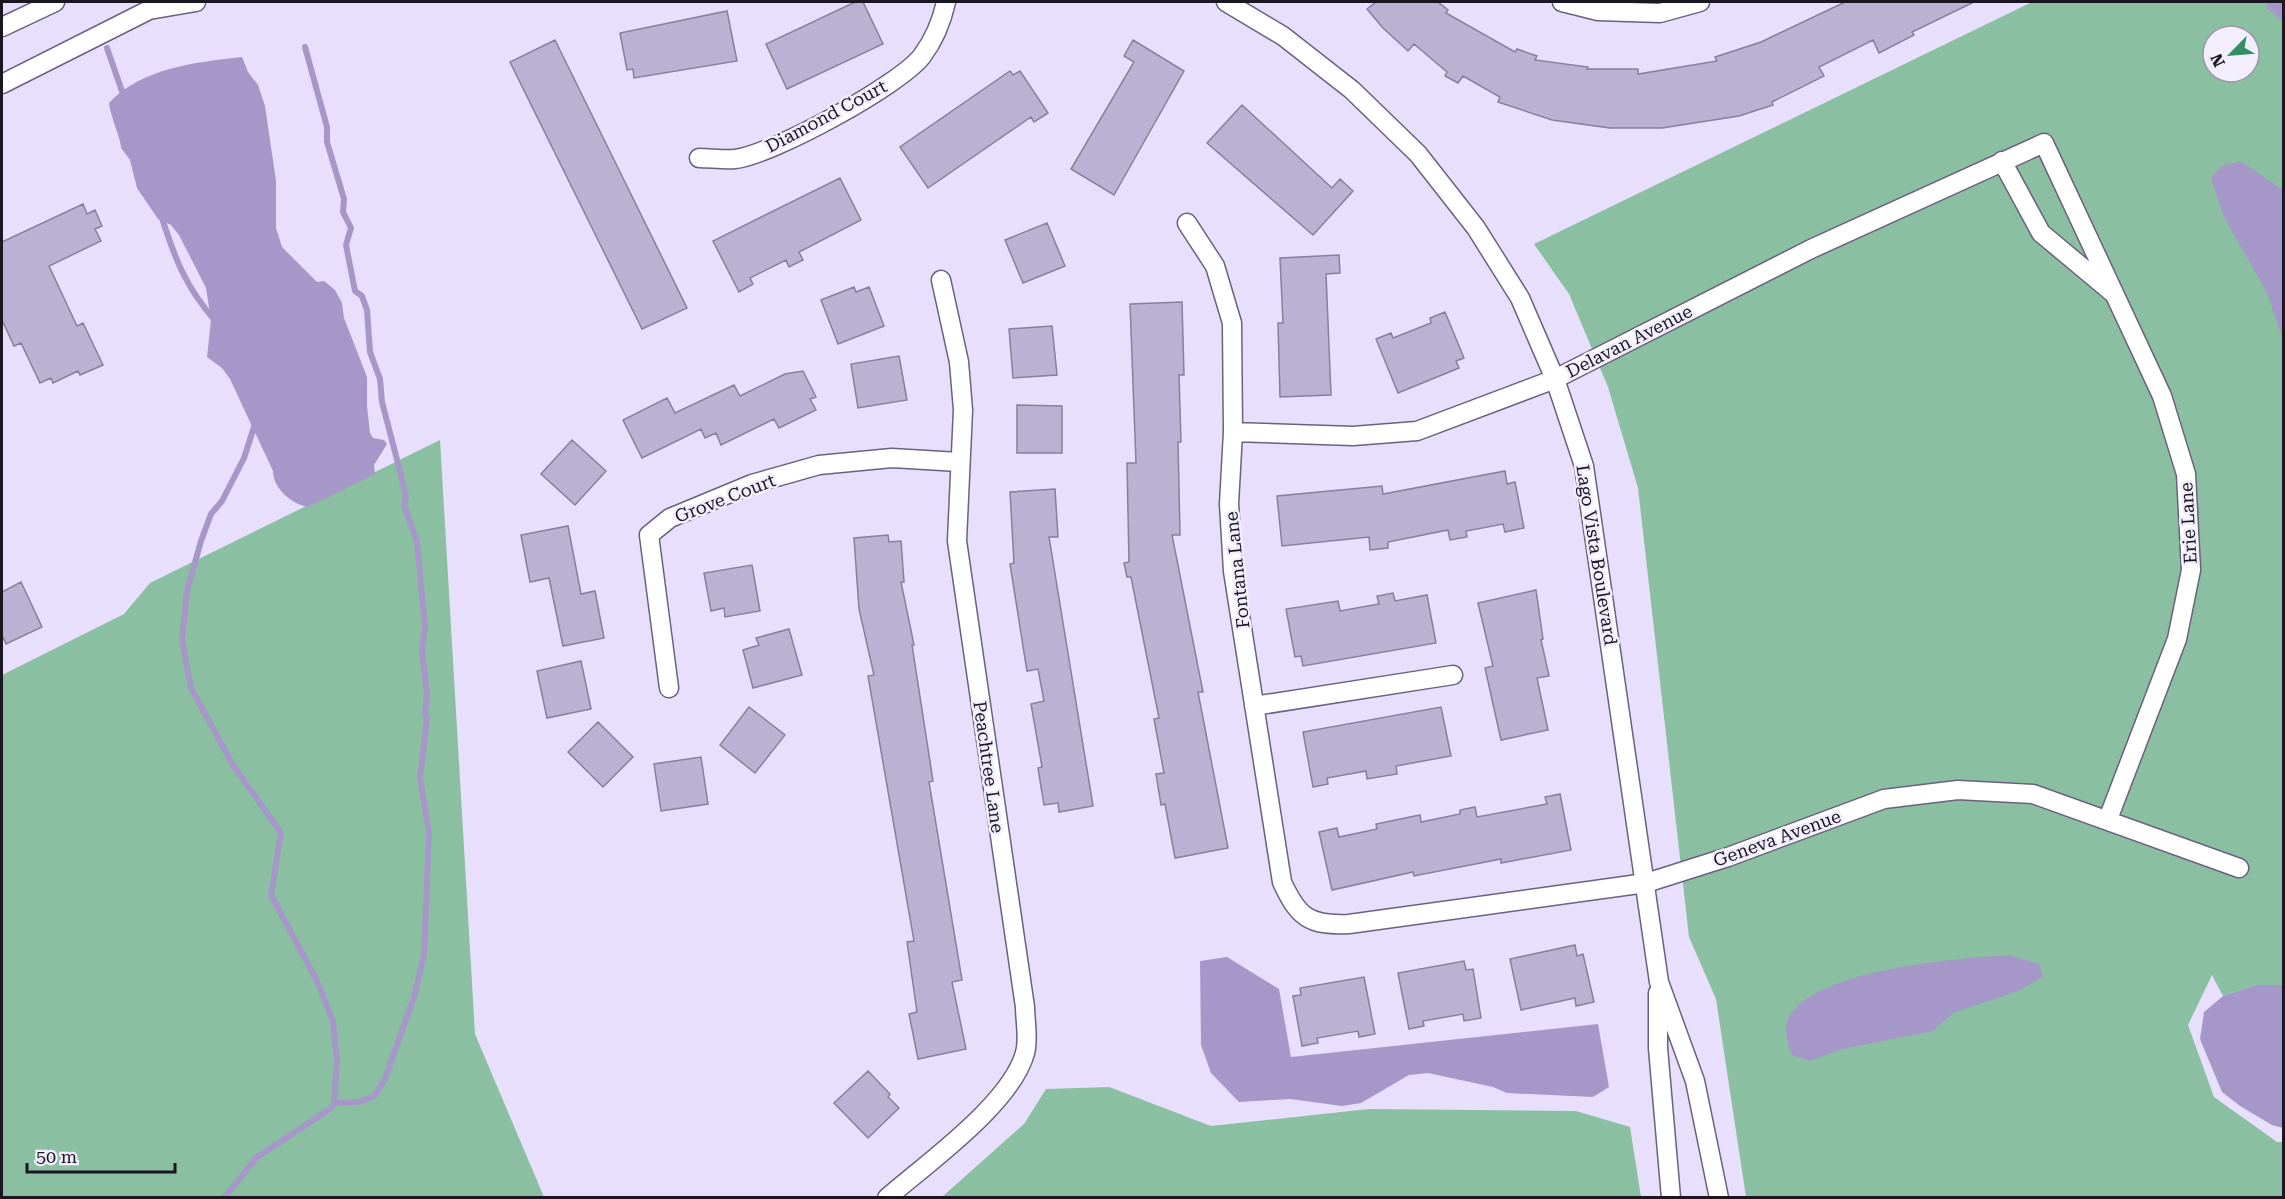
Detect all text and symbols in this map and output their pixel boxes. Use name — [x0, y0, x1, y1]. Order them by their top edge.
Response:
north arrow — [2201, 24, 2261, 84]
text: N — [2207, 51, 2229, 70]
street label: Diamond Court — [762, 75, 890, 157]
street label: Delavan Avenue — [1562, 300, 1696, 382]
street label: Lago Vista Boulevard — [1572, 463, 1622, 647]
street label: Grove Court — [672, 469, 779, 527]
street label: Erie Lane — [2175, 482, 2201, 564]
street label: Fontana Lane — [1220, 510, 1254, 630]
street label: Peachtree Lane — [969, 700, 1009, 834]
street label: Geneva Avenue — [1710, 805, 1844, 871]
scale bar — [27, 1136, 176, 1174]
text: 50 m — [36, 1146, 77, 1167]

